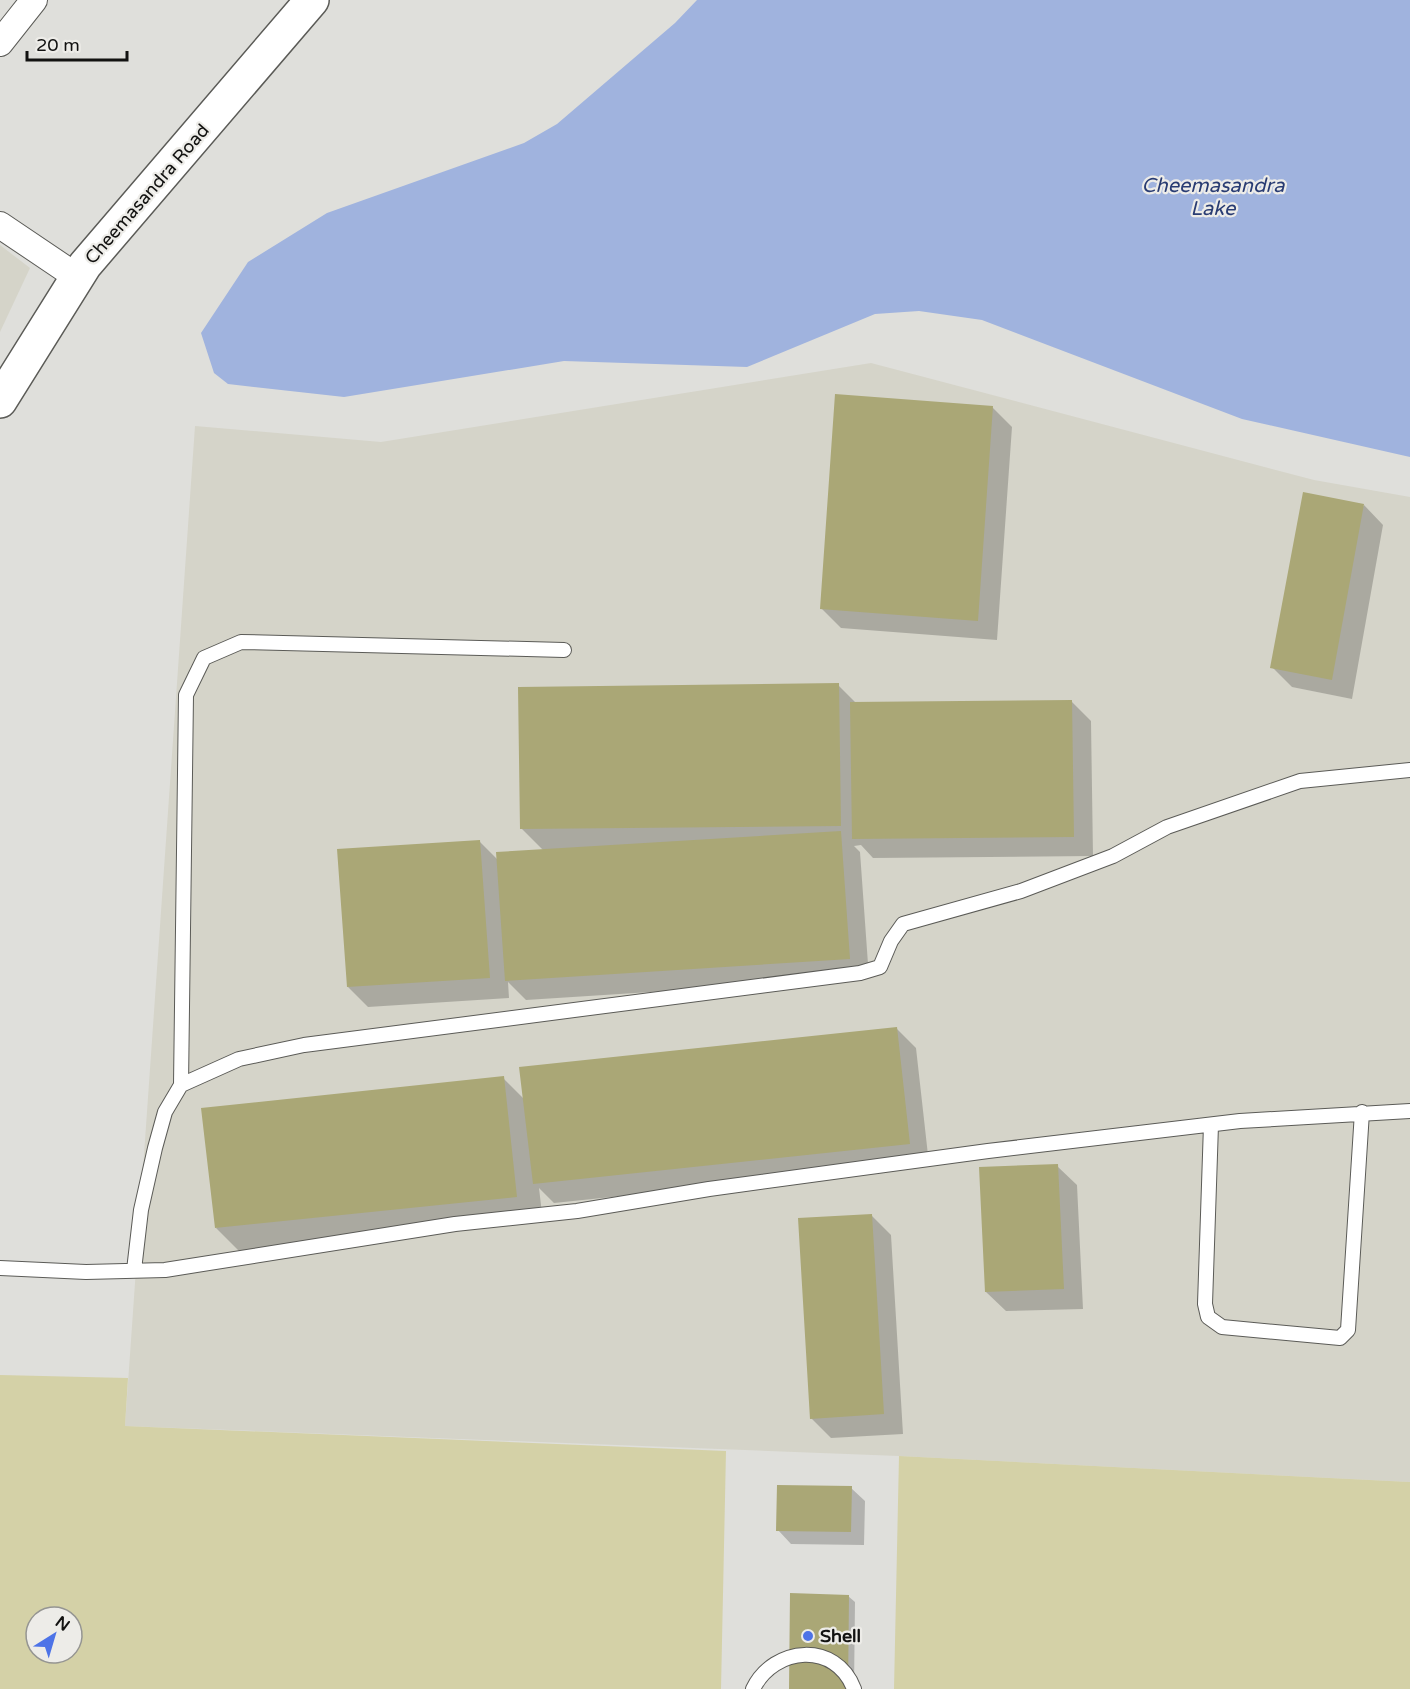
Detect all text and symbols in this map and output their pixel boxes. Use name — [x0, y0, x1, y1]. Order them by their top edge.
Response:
scale bar — [27, 24, 128, 62]
text: 20 m — [36, 34, 80, 56]
street label: Cheemasandra Road — [80, 119, 214, 269]
water label: Cheemasandra Lake — [1142, 174, 1285, 221]
north arrow — [24, 1605, 84, 1665]
text: N — [51, 1612, 74, 1636]
place label: Shell — [820, 1625, 861, 1647]
marker: Shell — [801, 1629, 815, 1643]

